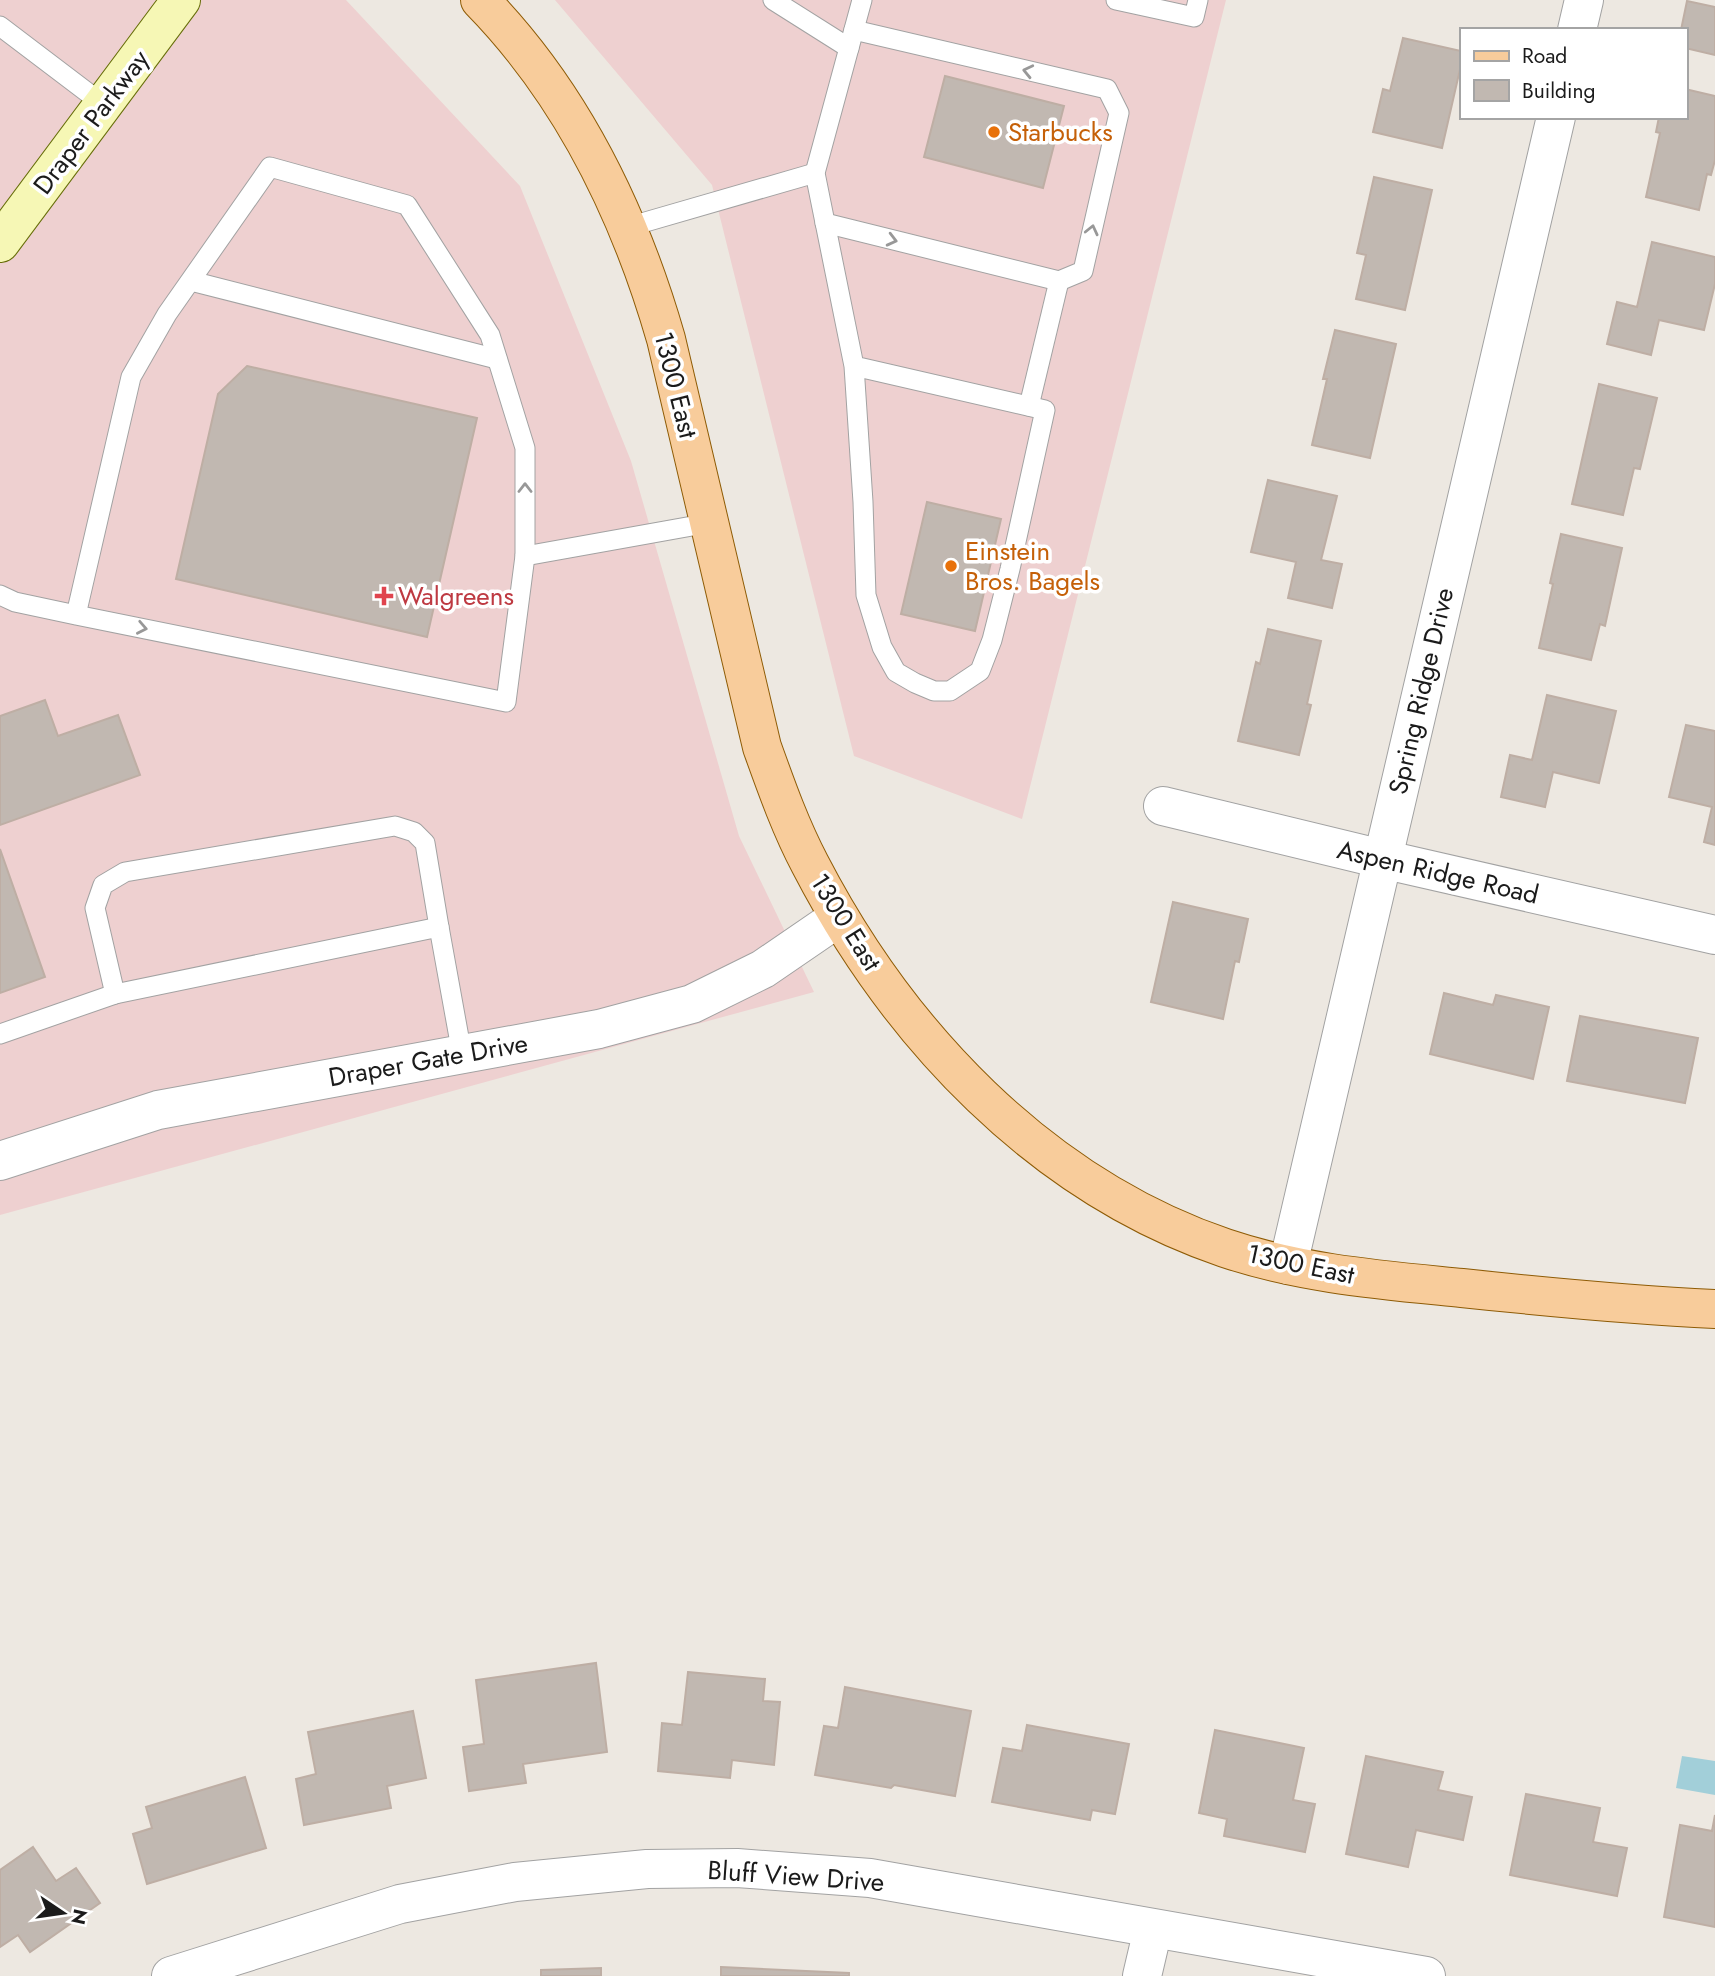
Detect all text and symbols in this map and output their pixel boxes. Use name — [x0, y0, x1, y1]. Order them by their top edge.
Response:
legend — [1460, 28, 1687, 119]
street label: Draper Parkway — [24, 41, 158, 202]
text: Road — [1522, 41, 1567, 71]
one-way arrow — [1022, 64, 1034, 79]
text: Building — [1522, 76, 1595, 106]
place label: Starbucks — [1008, 113, 1113, 151]
marker: Starbucks — [986, 124, 1002, 140]
one-way arrow — [1084, 224, 1098, 236]
one-way arrow — [886, 232, 898, 246]
street label: 1300 East — [644, 328, 708, 443]
one-way arrow — [517, 482, 533, 493]
place label: Einstein Bros. Bagels — [965, 532, 1100, 600]
marker: Einstein Bros. Bagels — [943, 558, 959, 574]
place label: Walgreens — [398, 577, 514, 615]
street label: Spring Ridge Drive — [1379, 584, 1463, 798]
marker: Walgreens — [376, 588, 392, 604]
one-way arrow — [136, 620, 148, 635]
street label: Aspen Ridge Road — [1334, 830, 1542, 914]
street label: 1300 East — [801, 866, 891, 979]
street label: Draper Gate Drive — [325, 1024, 531, 1096]
street label: 1300 East — [1244, 1234, 1359, 1294]
street label: Bluff View Drive — [706, 1851, 886, 1901]
north arrow — [28, 1878, 98, 1948]
text: N — [64, 1906, 94, 1927]

